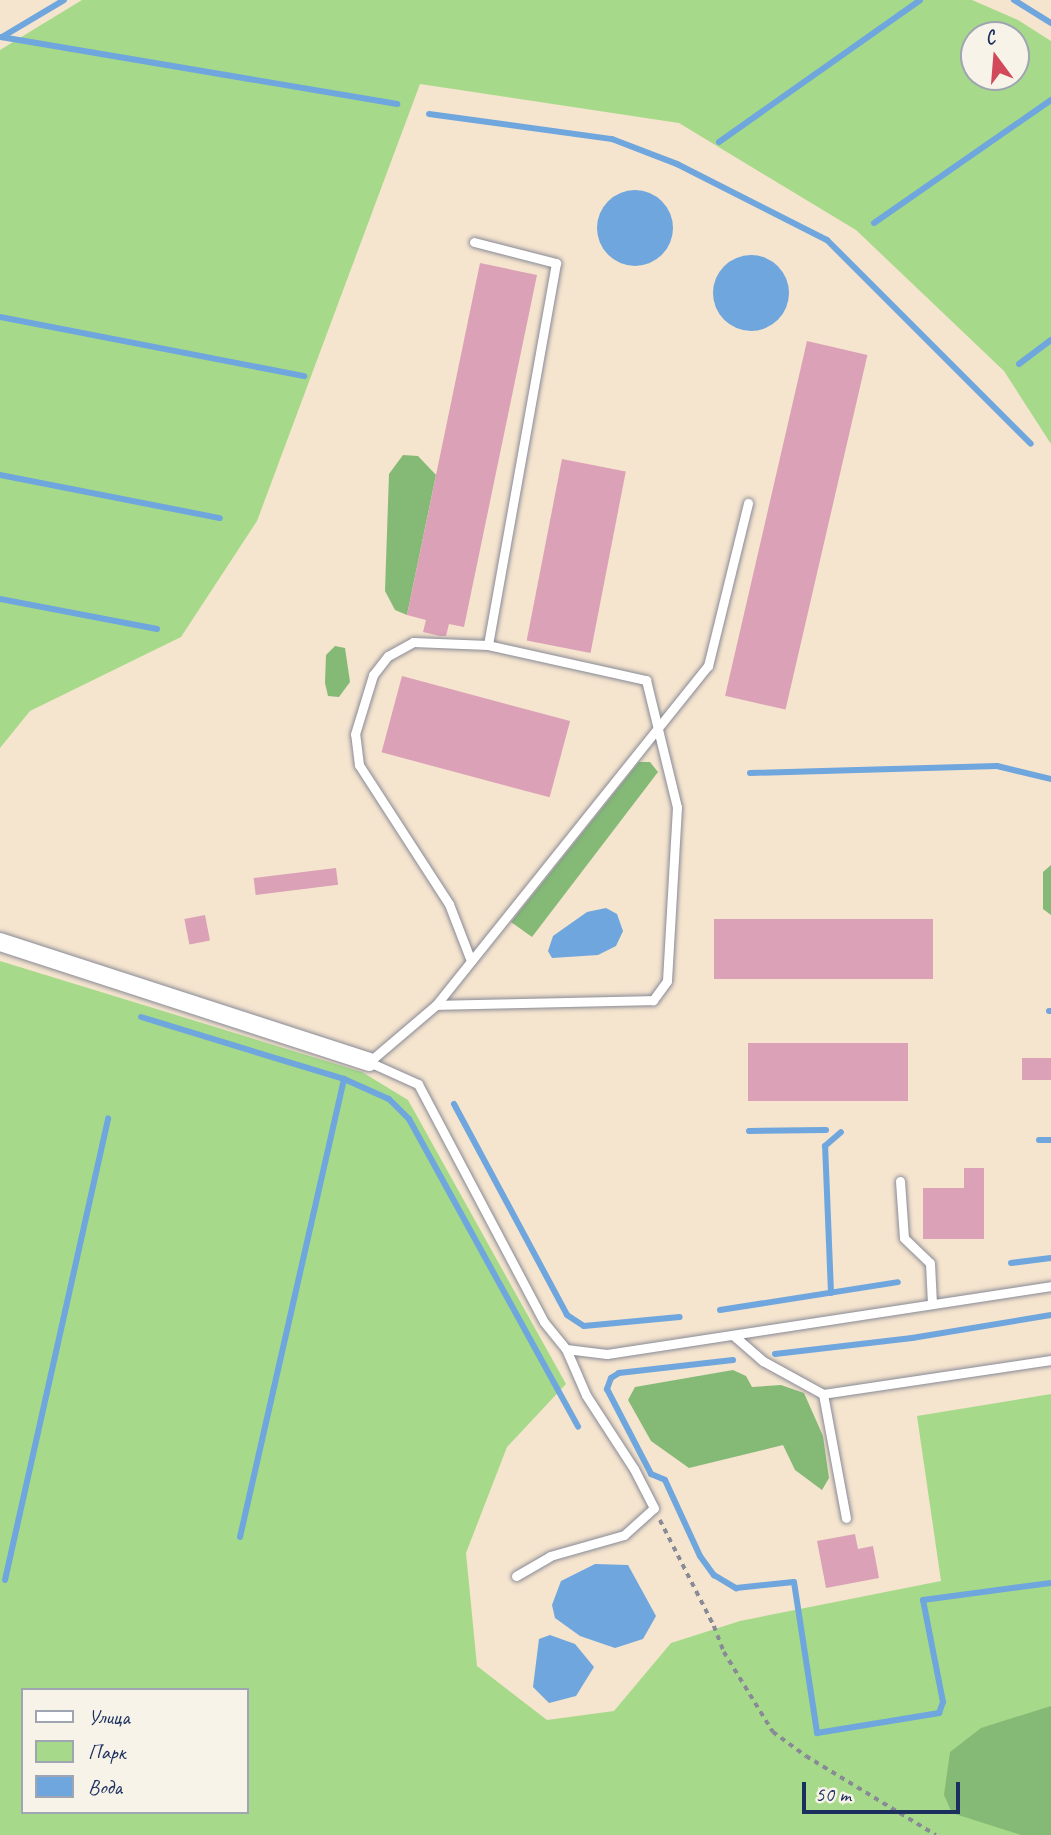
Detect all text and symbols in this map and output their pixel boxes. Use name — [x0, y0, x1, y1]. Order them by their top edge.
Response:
north arrow — [960, 21, 1030, 91]
text: С — [982, 25, 998, 51]
legend — [21, 1688, 248, 1814]
text: Улица — [88, 1704, 130, 1730]
text: Парк — [88, 1739, 125, 1765]
scale bar — [806, 1769, 964, 1813]
text: Вода — [88, 1774, 122, 1800]
text: 50 m — [815, 1781, 851, 1807]

